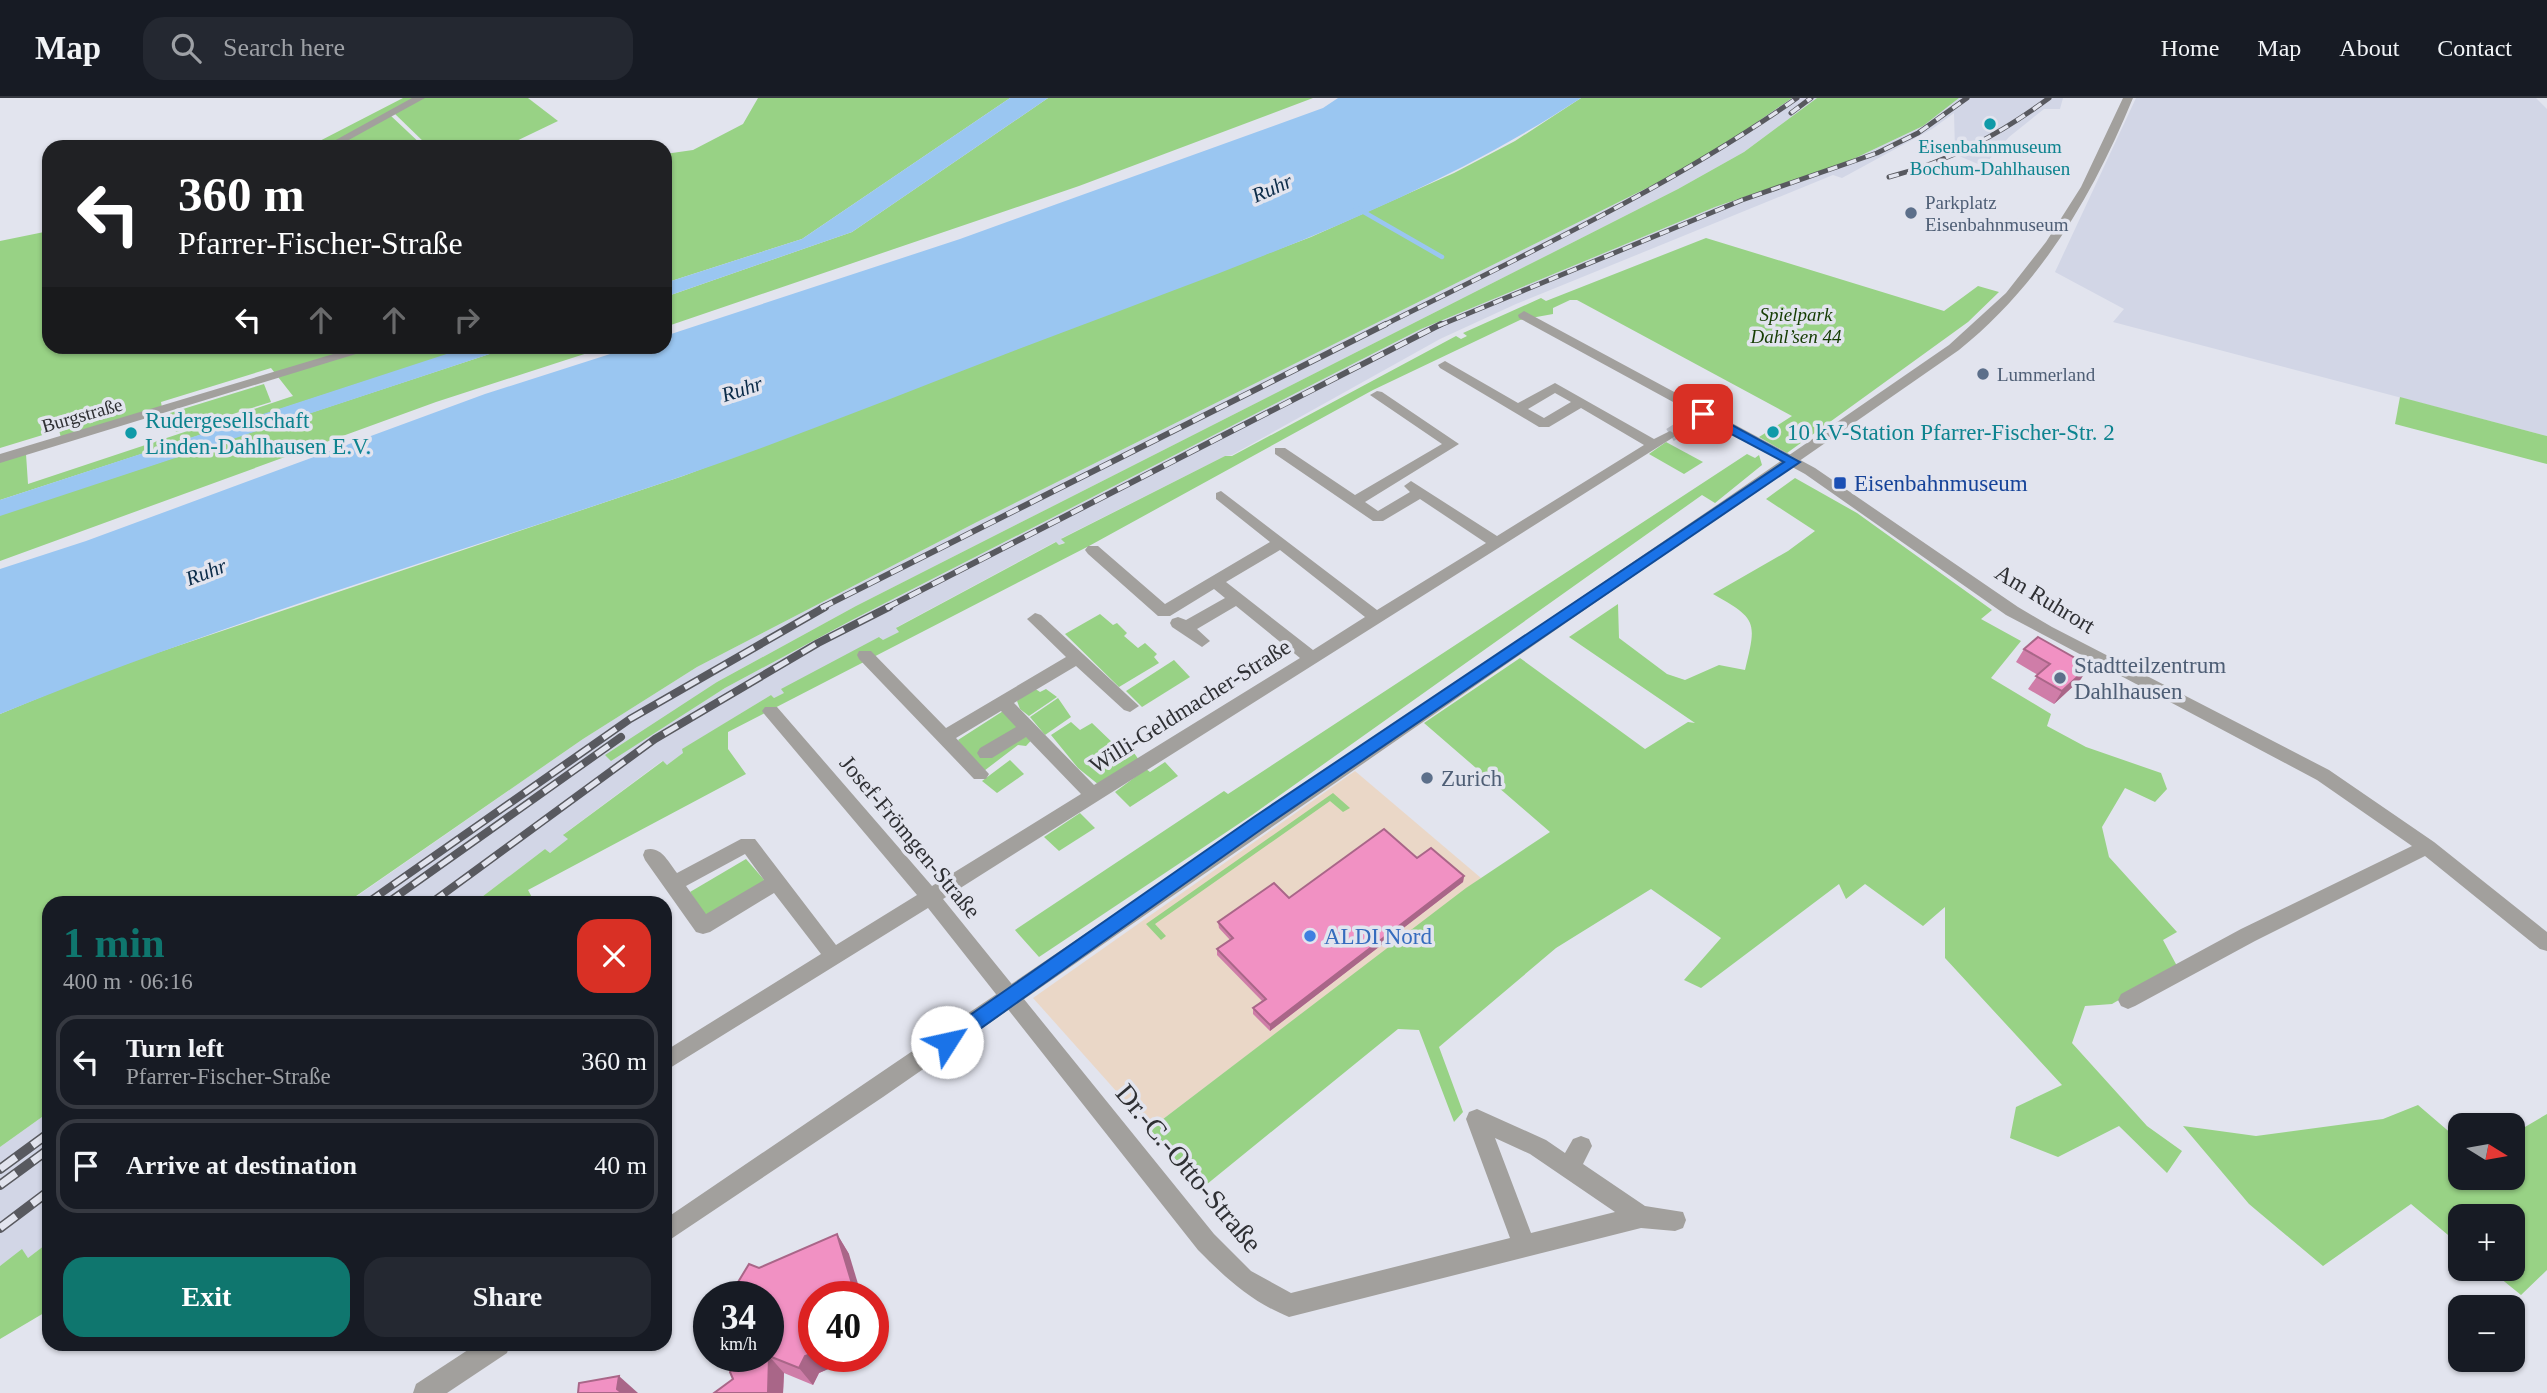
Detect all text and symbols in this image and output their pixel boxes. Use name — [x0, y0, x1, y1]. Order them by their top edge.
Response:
search box — [143, 17, 633, 80]
icon: search — [167, 29, 205, 67]
text: Map — [35, 30, 101, 66]
text: Search here — [223, 33, 345, 62]
text: Home — [2161, 35, 2219, 61]
text: Map — [2257, 35, 2301, 61]
text: About — [2339, 35, 2399, 61]
text: Contact — [2437, 35, 2512, 61]
marker: Eisenbahnmuseum Bochum-Dahlhausen — [1982, 116, 1998, 132]
place label: Eisenbahnmuseum Bochum-Dahlhausen — [1910, 136, 2071, 179]
text: 360 m — [178, 167, 305, 222]
icon: left — [63, 168, 154, 259]
water label: Ruhr — [1247, 168, 1297, 208]
place label: Parkplatz Eisenbahnmuseum — [1925, 192, 2069, 235]
marker: Parkplatz Eisenbahnmuseum — [1903, 205, 1919, 221]
text: Pfarrer-Fischer-Straße — [178, 225, 463, 261]
icon: left — [229, 301, 267, 339]
icon: ahead — [302, 301, 340, 339]
icon: ahead — [375, 301, 413, 339]
icon: right — [448, 301, 486, 339]
park label: Spielpark Dahl’sen 44 — [1750, 304, 1842, 347]
place label: Lummerland — [1997, 364, 2096, 385]
marker: Lummerland — [1975, 366, 1991, 382]
water label: Ruhr — [717, 371, 766, 407]
pin — [1673, 384, 1733, 444]
street label: Burgstraße — [39, 393, 125, 437]
icon: arrive — [1684, 395, 1722, 433]
place label: Rudergesellschaft Linden-Dahlhausen E.V. — [145, 408, 371, 459]
place label: 10 kV-Station Pfarrer-Fischer-Str. 2 — [1787, 420, 2115, 445]
marker: 10 kV-Station Pfarrer-Fischer-Str. 2 — [1765, 424, 1781, 440]
marker: Rudergesellschaft Linden-Dahlhausen E.V. — [123, 425, 139, 441]
place label: Eisenbahnmuseum — [1854, 471, 2028, 496]
marker: Eisenbahnmuseum — [1832, 475, 1848, 491]
water label: Ruhr — [181, 553, 231, 591]
street label: Am Ruhrort — [1991, 559, 2100, 639]
street label: Willi-Geldmacher-Straße — [1085, 634, 1295, 778]
place label: Stadtteilzentrum Dahlhausen — [2074, 653, 2226, 704]
marker: Stadtteilzentrum Dahlhausen — [2052, 670, 2068, 686]
street label: Josef-Frömgen-Straße — [835, 751, 985, 923]
place label: Zurich — [1441, 766, 1503, 791]
marker: Zurich — [1419, 770, 1435, 786]
button: close — [577, 919, 651, 993]
text: 1 min — [63, 920, 165, 966]
place label: ALDI Nord — [1324, 924, 1432, 949]
marker: ALDI Nord — [1302, 928, 1318, 944]
text: 400 m · 06:16 — [63, 969, 193, 994]
position arrow — [910, 1005, 984, 1079]
text: Turn left — [126, 1034, 224, 1063]
icon: left — [67, 1043, 105, 1081]
text: 360 m — [581, 1047, 647, 1076]
text: Pfarrer-Fischer-Straße — [126, 1064, 331, 1089]
street label: Dr.-C.-Otto-Straße — [1110, 1078, 1268, 1258]
north arrow — [2448, 1113, 2525, 1190]
map controls — [2448, 1113, 2525, 1372]
icon: arrive — [67, 1147, 105, 1185]
text: Arrive at destination — [126, 1151, 357, 1180]
text: 40 m — [594, 1151, 647, 1180]
button: + — [2448, 1204, 2525, 1281]
button: Exit — [63, 1257, 350, 1337]
button: Share — [364, 1257, 651, 1337]
speed limit sign: 40 — [798, 1281, 889, 1372]
button: − — [2448, 1295, 2525, 1372]
text: 34 — [721, 1298, 756, 1337]
text: km/h — [720, 1334, 757, 1354]

